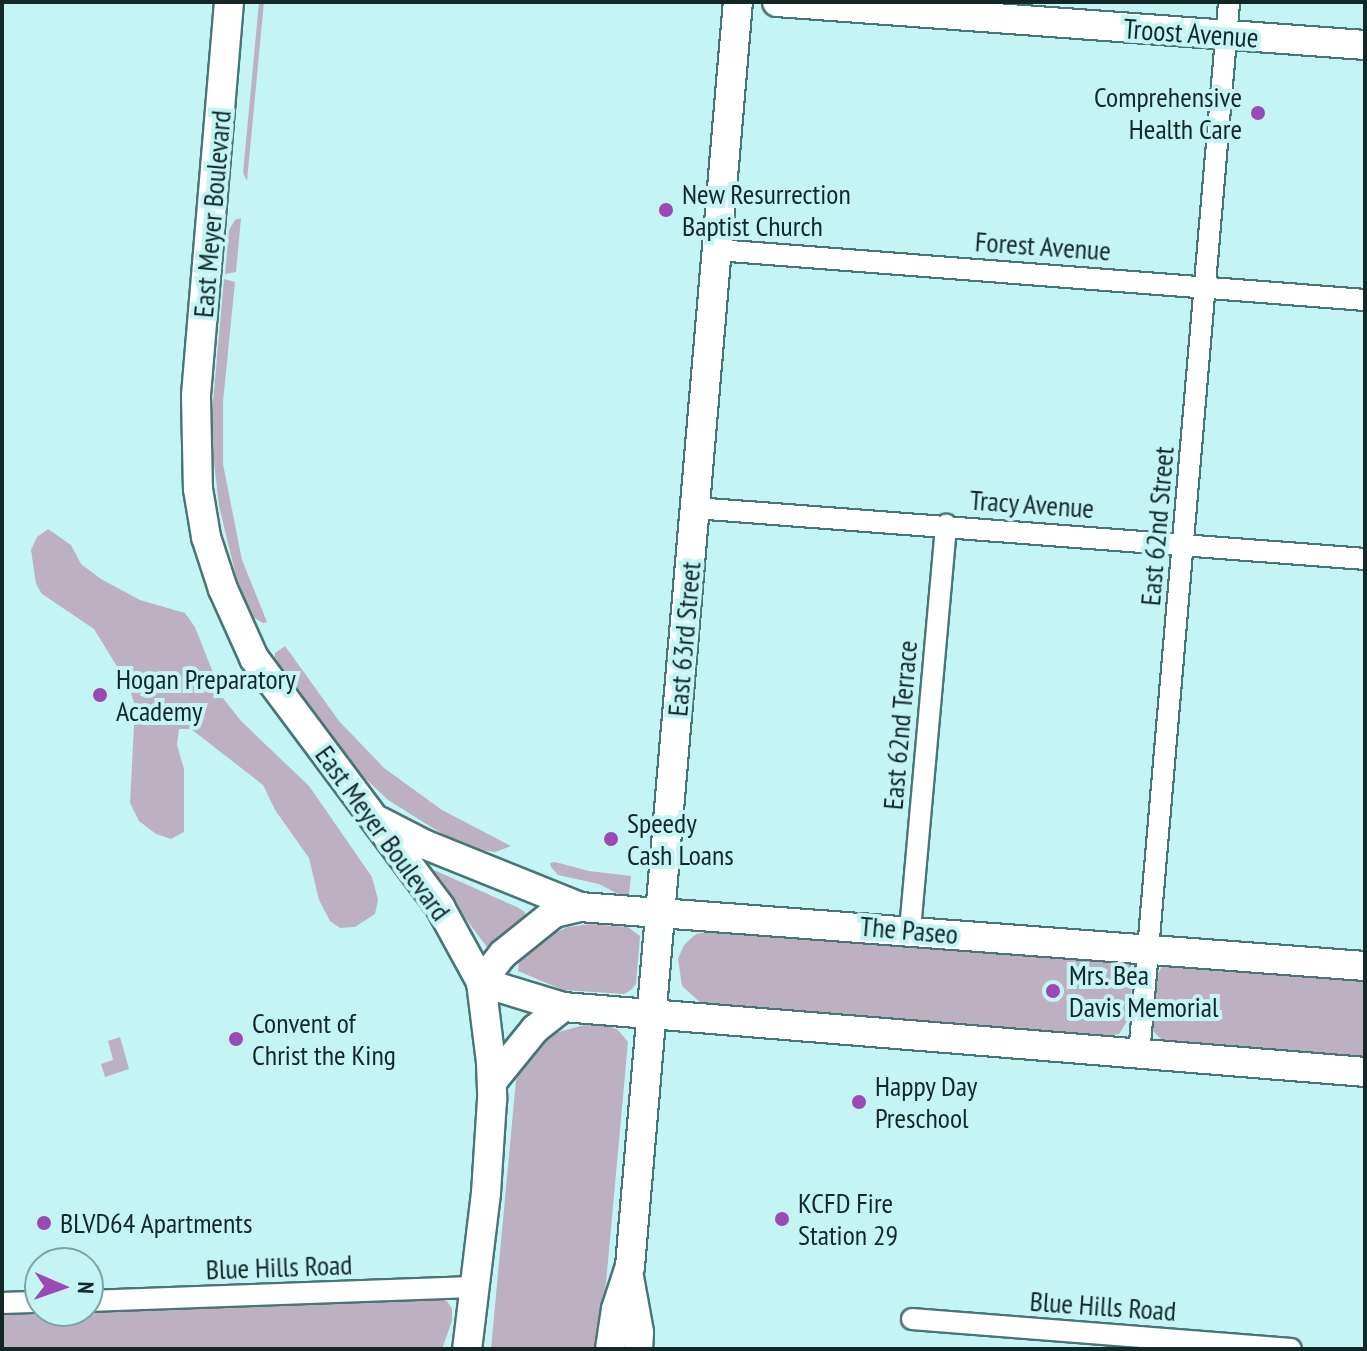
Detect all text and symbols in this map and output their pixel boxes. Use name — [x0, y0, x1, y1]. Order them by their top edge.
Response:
street label: Troost Avenue — [1122, 12, 1260, 54]
place label: Comprehensive Health Care — [1094, 80, 1242, 146]
marker: Comprehensive Health Care — [1249, 104, 1267, 122]
street label: East Meyer Boulevard — [186, 109, 238, 319]
place label: New Resurrection Baptist Church — [682, 177, 851, 243]
marker: New Resurrection Baptist Church — [657, 201, 675, 219]
street label: Forest Avenue — [974, 224, 1112, 268]
street label: East 62nd Street — [1133, 445, 1181, 607]
street label: Tracy Avenue — [968, 483, 1096, 525]
street label: East 63rd Street — [661, 560, 707, 718]
street label: East 62nd Terrace — [876, 639, 924, 811]
place label: Hogan Preparatory Academy — [116, 662, 296, 728]
marker: Hogan Preparatory Academy — [91, 686, 109, 704]
street label: East Meyer Boulevard — [308, 739, 458, 927]
place label: Speedy Cash Loans — [627, 806, 734, 872]
marker: Speedy Cash Loans — [602, 830, 620, 848]
street label: The Paseo — [859, 909, 959, 951]
place label: Mrs. Bea Davis Memorial — [1069, 958, 1218, 1024]
marker: Mrs. Bea Davis Memorial — [1044, 982, 1062, 1000]
place label: Convent of Christ the King — [252, 1006, 396, 1072]
marker: Convent of Christ the King — [227, 1030, 245, 1048]
place label: Happy Day Preschool — [875, 1069, 978, 1135]
marker: Happy Day Preschool — [850, 1093, 868, 1111]
place label: KCFD Fire Station 29 — [798, 1186, 898, 1252]
place label: BLVD64 Apartments — [60, 1206, 253, 1240]
marker: KCFD Fire Station 29 — [773, 1210, 791, 1228]
marker: BLVD64 Apartments — [35, 1214, 53, 1232]
north arrow — [24, 1247, 104, 1327]
street label: Blue Hills Road — [205, 1248, 353, 1286]
text: N — [72, 1281, 100, 1294]
street label: Blue Hills Road — [1029, 1284, 1177, 1328]

